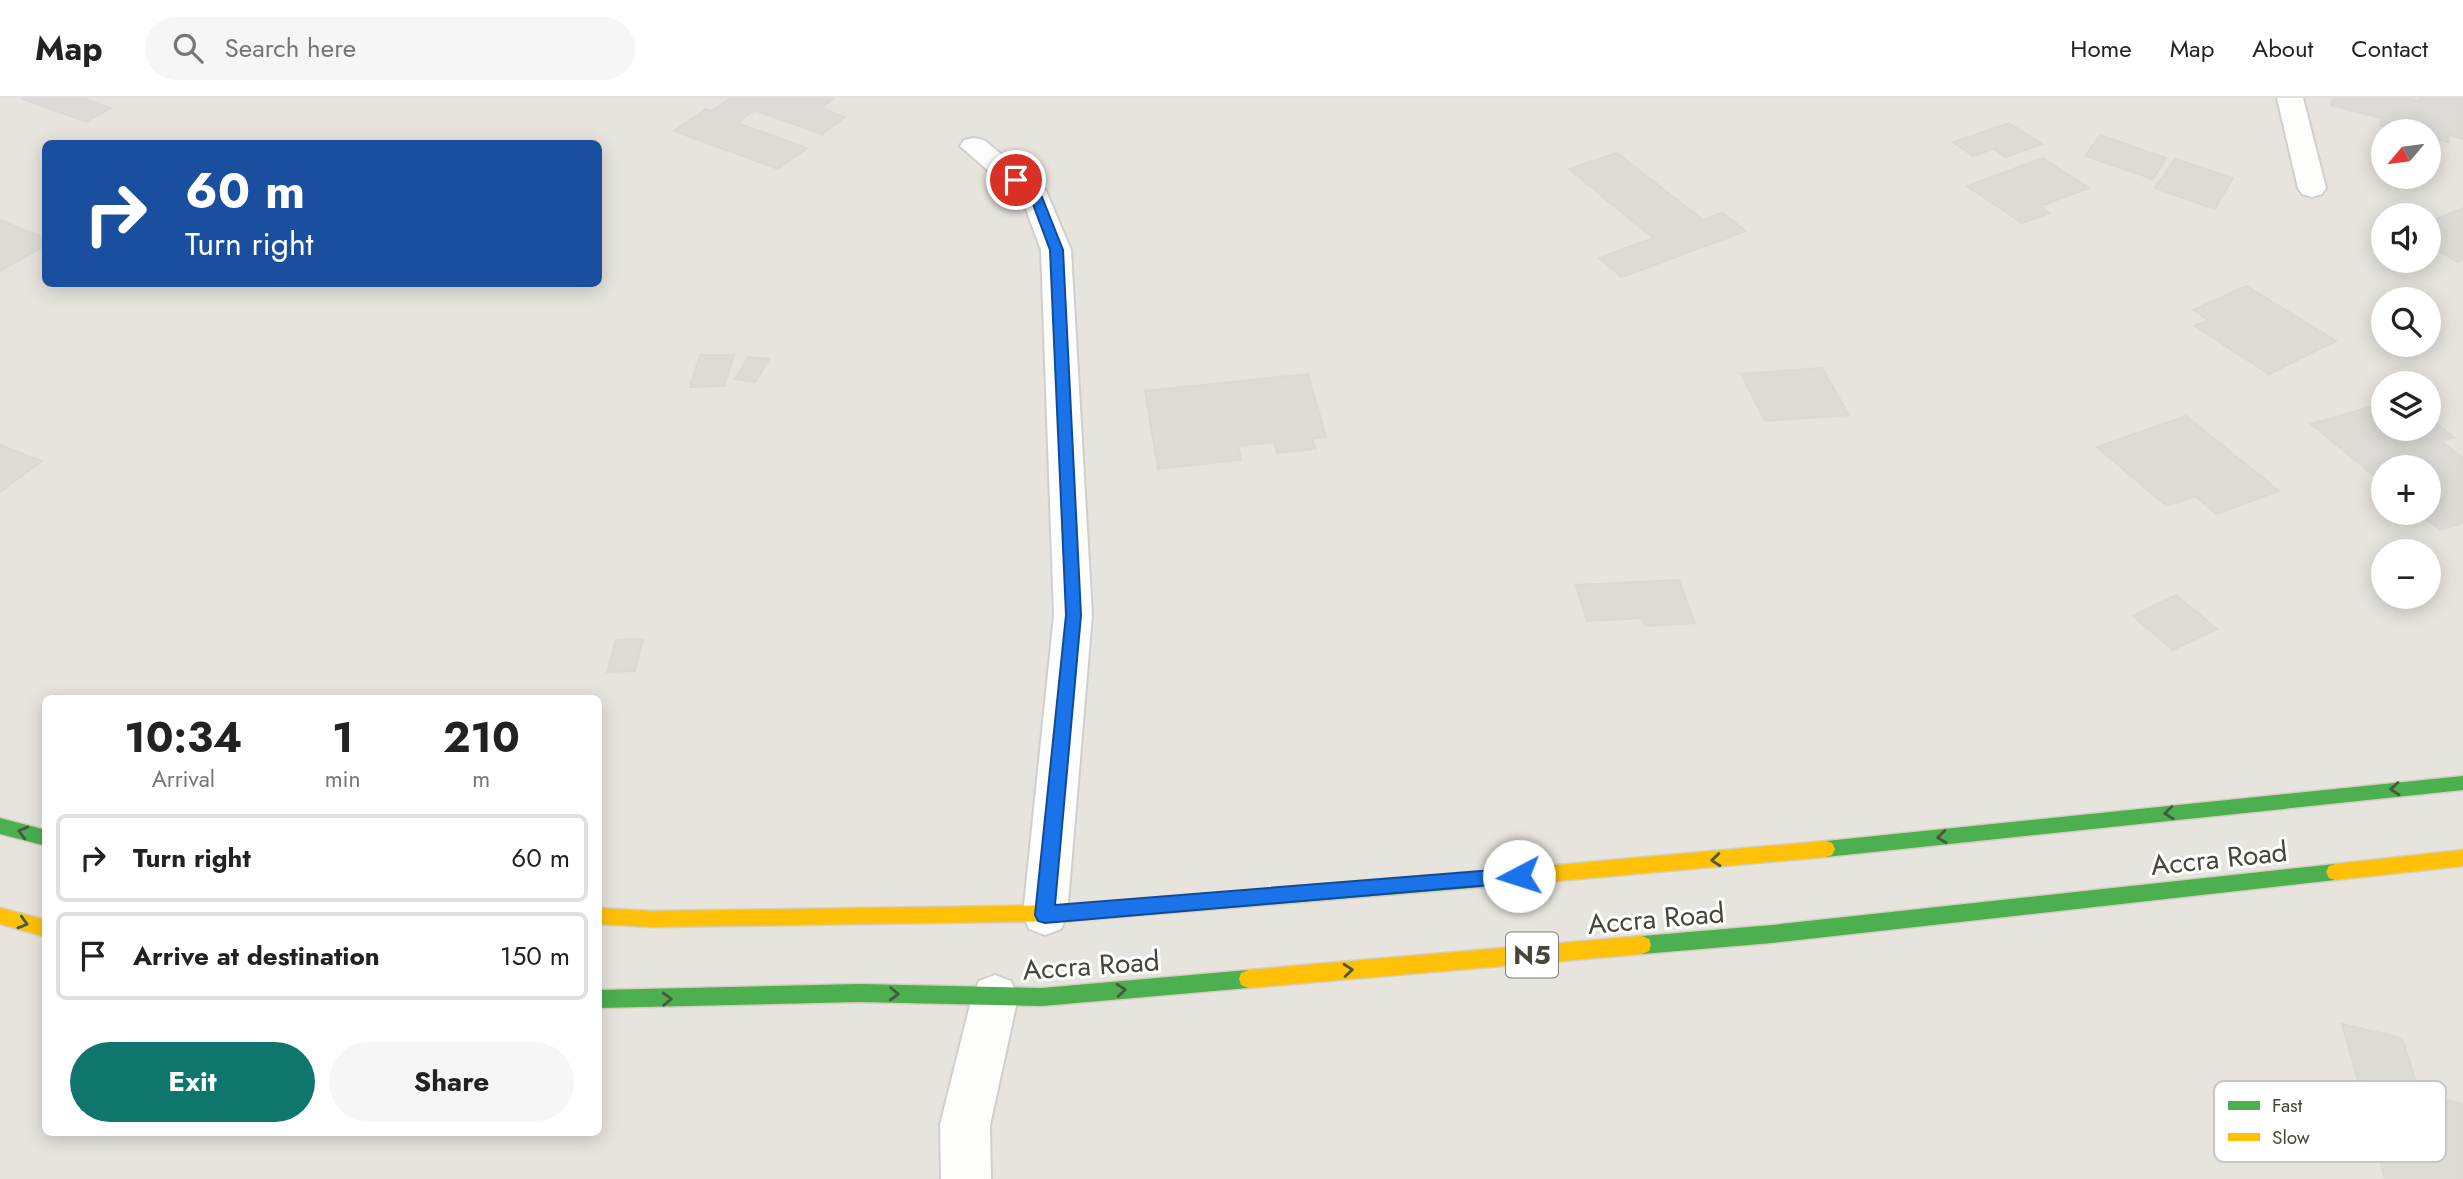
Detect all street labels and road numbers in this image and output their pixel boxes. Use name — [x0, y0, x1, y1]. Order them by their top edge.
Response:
street label: Accra Road — [2149, 831, 2289, 886]
street label: Accra Road — [1586, 892, 1726, 945]
road number: N5 — [1506, 932, 1558, 978]
street label: Accra Road — [1021, 940, 1161, 991]

